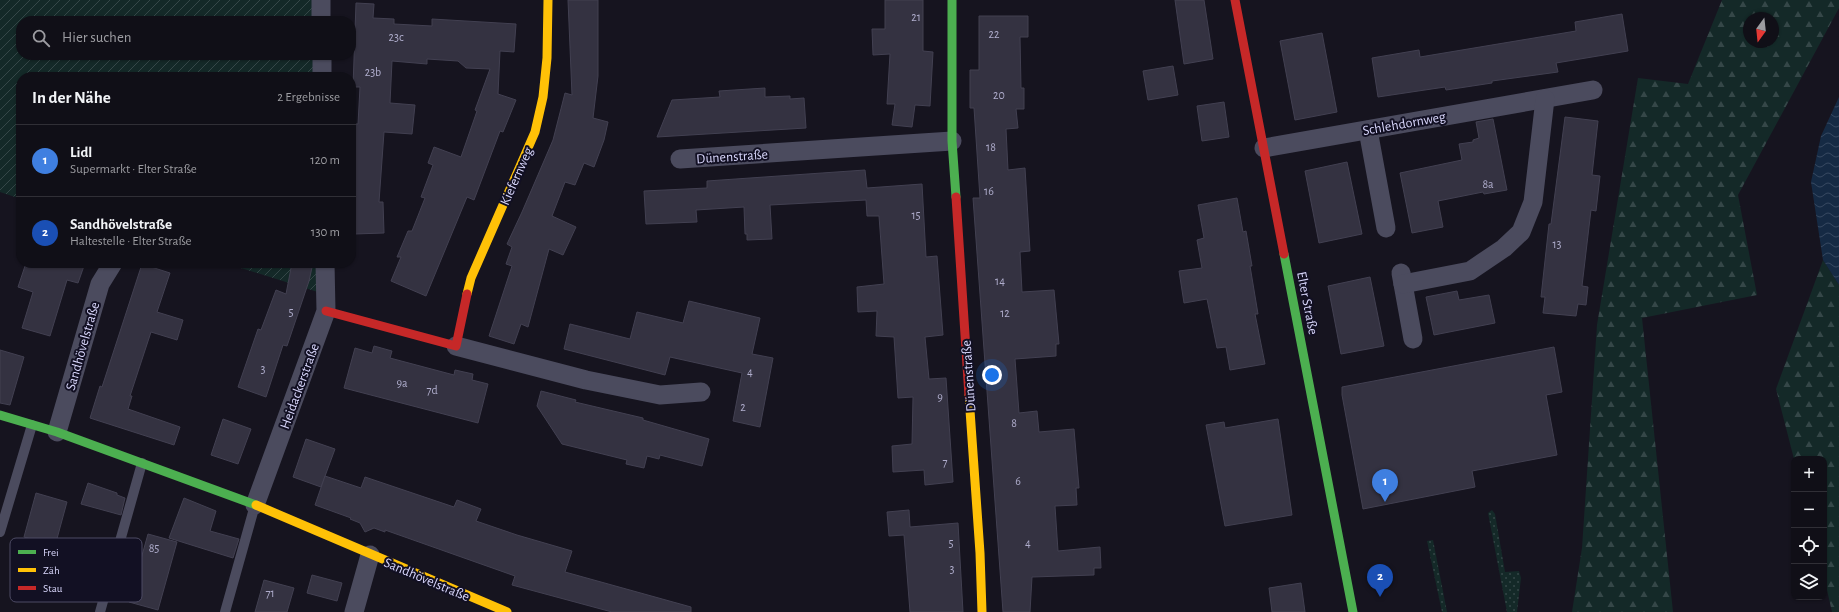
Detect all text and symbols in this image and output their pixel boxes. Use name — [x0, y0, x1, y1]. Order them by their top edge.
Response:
house number: 21 — [911, 11, 921, 23]
north arrow — [1743, 12, 1779, 48]
search box — [16, 16, 356, 60]
icon: search — [30, 27, 52, 49]
house number: 22 — [989, 28, 1000, 40]
text: Hier suchen — [62, 30, 132, 45]
house number: 23c — [388, 31, 404, 43]
house number: 23b — [365, 66, 381, 78]
text: In der Nähe — [32, 89, 111, 106]
house number: 20 — [993, 89, 1005, 101]
text: 2 Ergebnisse — [277, 91, 340, 104]
street label: Schlehdornweg — [1362, 110, 1447, 138]
house number: 18 — [986, 141, 996, 153]
text: Lidl — [70, 145, 92, 160]
street label: Kiefernweg — [498, 145, 536, 207]
street label: Dünenstraße — [696, 148, 768, 166]
text: 1 — [43, 154, 47, 167]
text: 120 m — [310, 154, 340, 167]
text: Supermarkt · Elter Straße — [70, 163, 197, 176]
house number: 8a — [1482, 178, 1494, 190]
house number: 16 — [984, 185, 994, 197]
house number: 15 — [911, 209, 921, 221]
text: Sandhövelstraße — [70, 217, 172, 232]
text: 2 — [42, 226, 48, 239]
text: 130 m — [311, 226, 340, 239]
text: Haltestelle · Elter Straße — [70, 235, 192, 248]
house number: 13 — [1552, 238, 1562, 250]
street label: Elter Straße — [1294, 270, 1320, 336]
house number: 14 — [995, 275, 1005, 287]
street label: Sandhövelstraße — [64, 300, 102, 392]
house number: 5 — [288, 306, 294, 318]
house number: 12 — [1000, 307, 1010, 319]
street label: Dünenstraße — [960, 340, 978, 412]
street label: Heidackerstraße — [278, 342, 322, 431]
house number: 3 — [261, 363, 266, 375]
your location — [982, 365, 1002, 385]
house number: 4 — [747, 366, 753, 378]
house number: 9a — [396, 377, 408, 389]
house number: 7d — [426, 384, 438, 396]
house number: 9 — [937, 391, 943, 403]
house number: 2 — [740, 401, 746, 413]
house number: 8 — [1011, 417, 1017, 429]
house number: 7 — [942, 456, 948, 468]
map controls — [1791, 456, 1827, 600]
button: + — [1791, 456, 1827, 492]
pin: 1 — [1372, 469, 1398, 502]
house number: 6 — [1015, 475, 1021, 487]
button: − — [1791, 492, 1827, 528]
button: locate — [1791, 528, 1827, 564]
house number: 5 — [948, 537, 954, 549]
house number: 4 — [1025, 537, 1031, 549]
legend — [10, 538, 142, 602]
house number: 85 — [149, 542, 159, 554]
text: Frei — [43, 547, 59, 558]
street label: Sandhövelstraße — [382, 556, 471, 604]
house number: 3 — [950, 563, 955, 575]
pin: 2 — [1367, 564, 1393, 597]
button: layers — [1791, 564, 1827, 600]
text: Zäh — [43, 565, 60, 576]
text: Stau — [43, 583, 63, 594]
house number: 71 — [265, 587, 275, 599]

